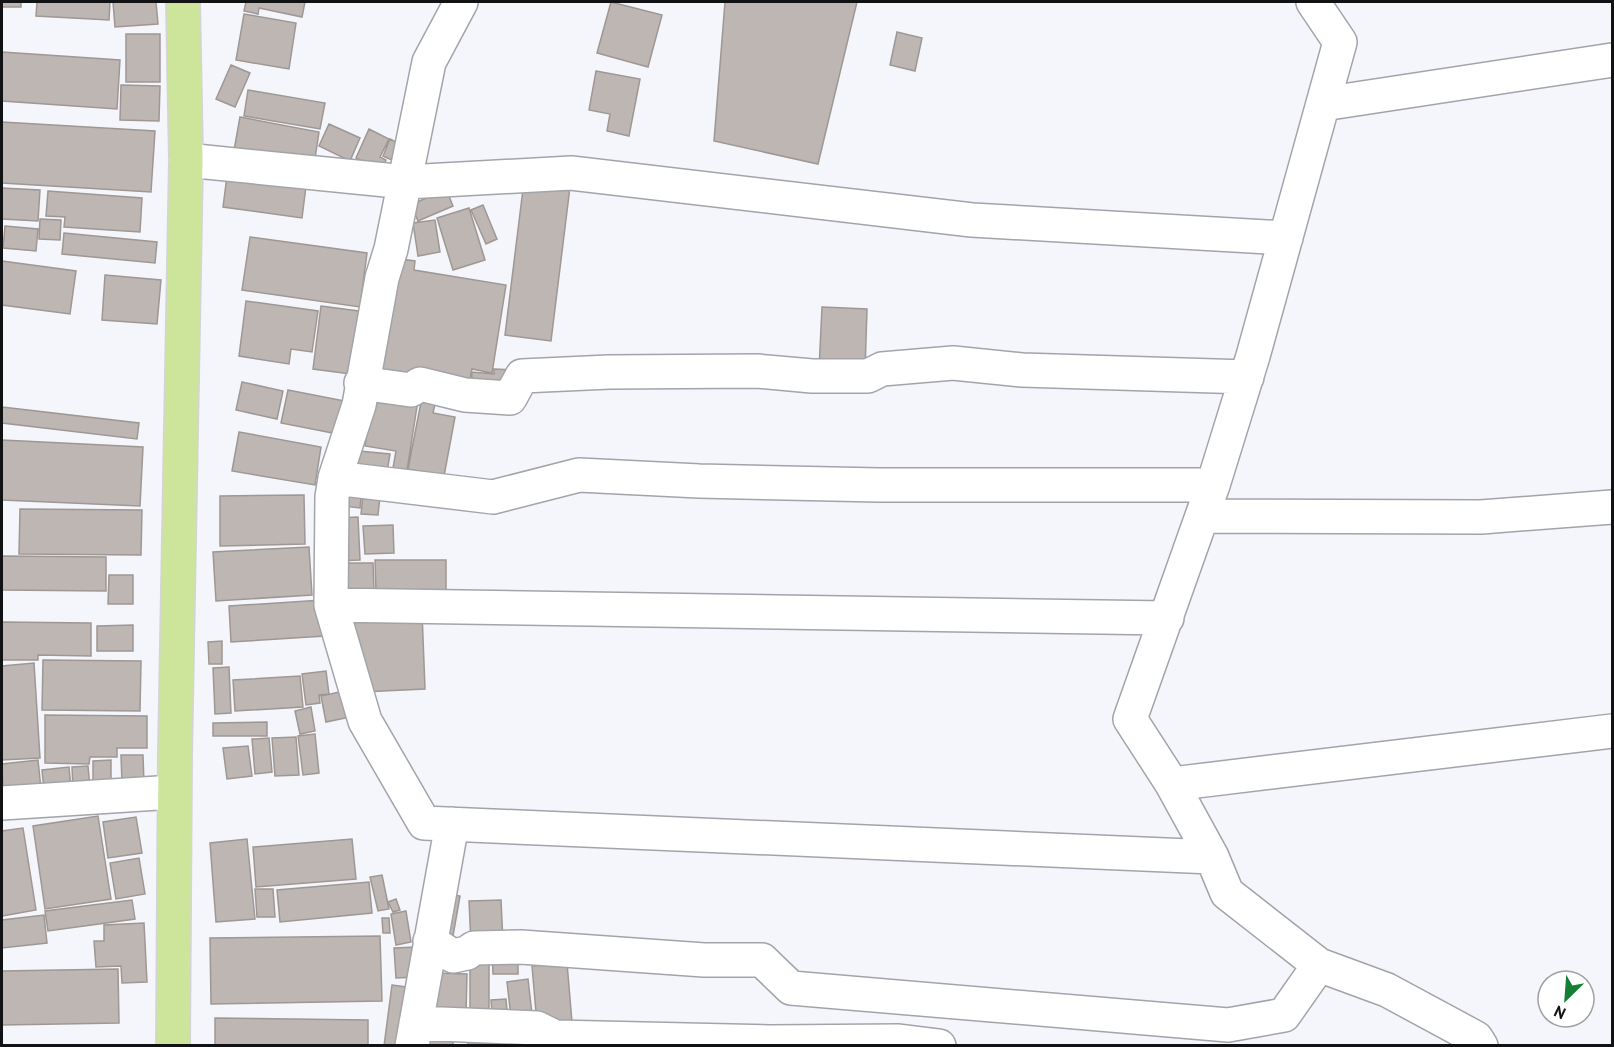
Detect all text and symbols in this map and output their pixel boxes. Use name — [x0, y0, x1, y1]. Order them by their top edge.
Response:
north arrow — [1536, 969, 1596, 1029]
text: N — [1551, 1001, 1569, 1024]

